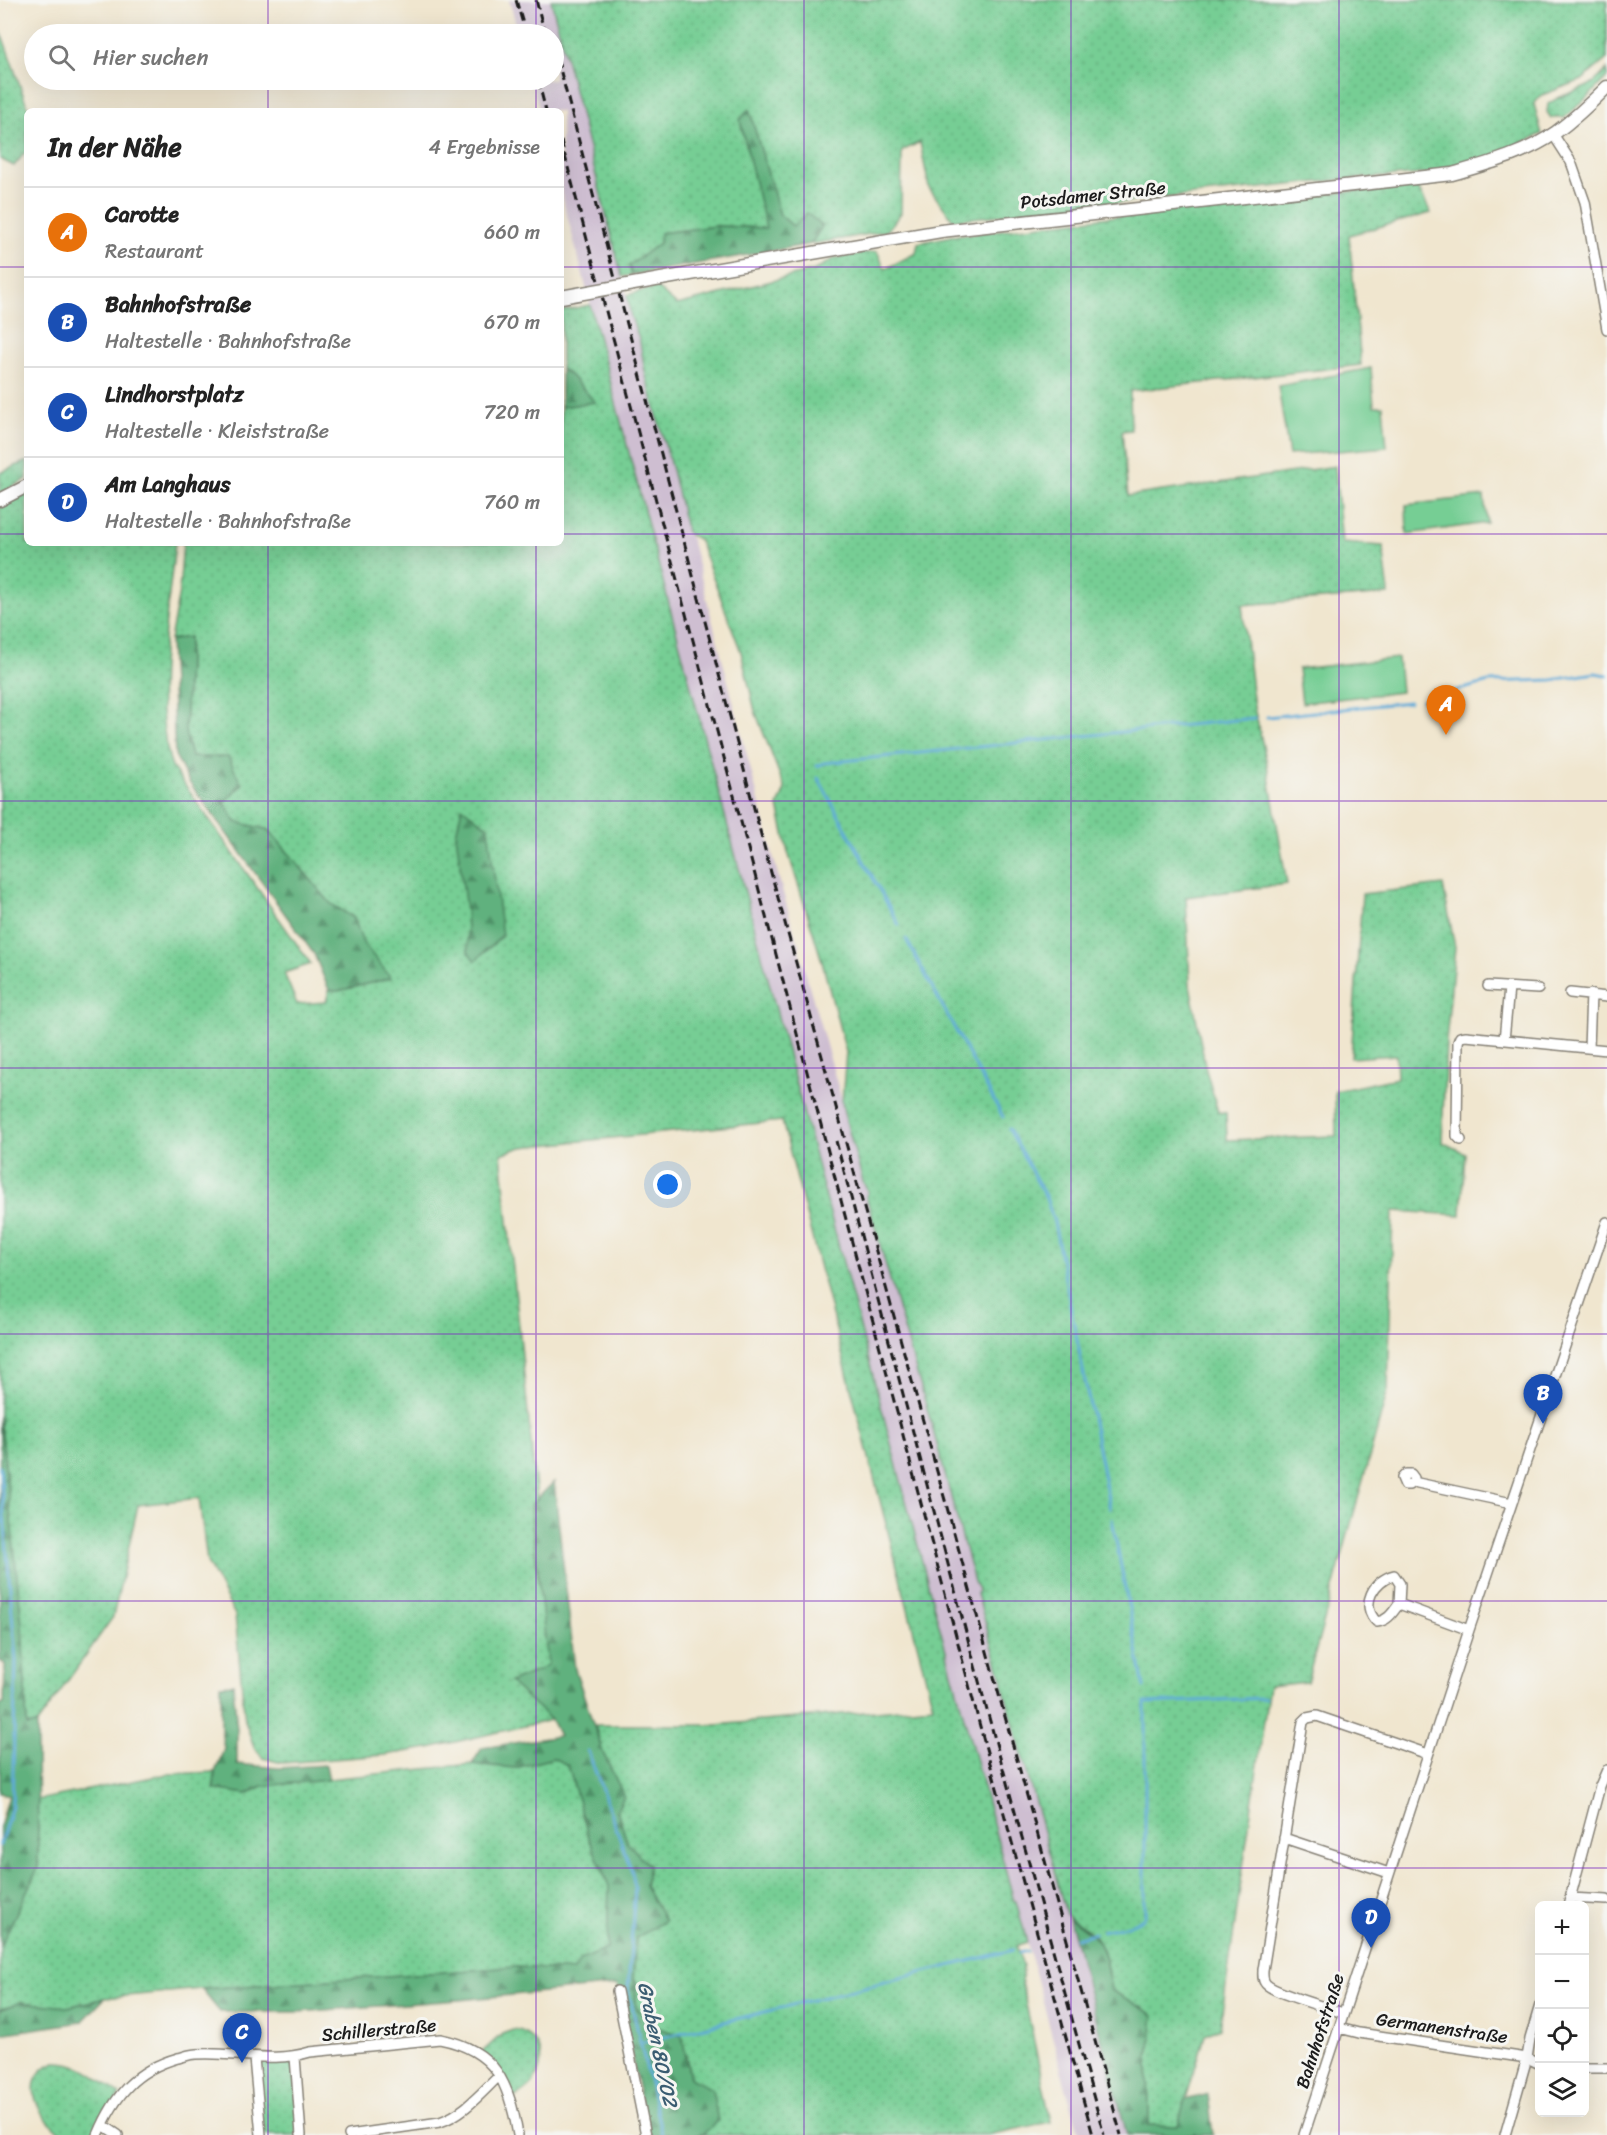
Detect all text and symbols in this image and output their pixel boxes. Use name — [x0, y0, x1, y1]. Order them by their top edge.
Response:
search box — [24, 24, 564, 90]
text: Hier suchen — [93, 38, 208, 77]
icon: search — [45, 41, 78, 74]
text: In der Nähe — [48, 124, 182, 170]
text: 4 Ergebnisse — [429, 130, 540, 165]
street label: Potsdamer Straße — [1019, 171, 1167, 219]
text: Carotte — [105, 195, 179, 234]
text: A — [61, 215, 74, 250]
text: 660 m — [484, 215, 540, 250]
text: Restaurant — [105, 234, 204, 269]
text: Bahnhofstraße — [105, 285, 251, 324]
text: B — [61, 305, 74, 340]
text: 670 m — [484, 305, 540, 340]
text: Haltestelle · Bahnhofstraße — [105, 324, 351, 359]
text: Lindhorstplatz — [105, 375, 244, 414]
text: C — [61, 395, 74, 430]
text: 720 m — [484, 395, 540, 430]
text: Haltestelle · Kleiststraße — [105, 414, 329, 449]
text: Am Langhaus — [105, 465, 231, 504]
text: D — [62, 485, 73, 520]
text: 760 m — [484, 485, 540, 520]
text: Haltestelle · Bahnhofstraße — [105, 504, 351, 539]
pin: A — [1426, 686, 1466, 735]
your location — [653, 1170, 682, 1199]
pin: B — [1524, 1374, 1562, 1424]
pin: D — [1352, 1898, 1390, 1948]
map controls — [1535, 1901, 1589, 2117]
button: + — [1535, 1901, 1589, 1955]
button: − — [1535, 1955, 1589, 2009]
street label: Bahnhofstraße — [1286, 1969, 1354, 2093]
water label: Graben 80/02 — [627, 1979, 688, 2112]
street label: Germanenstraße — [1374, 2003, 1510, 2053]
street label: Schillerstraße — [320, 2009, 438, 2051]
button: locate — [1535, 2009, 1589, 2063]
pin: C — [222, 2014, 262, 2063]
button: layers — [1535, 2063, 1589, 2117]

